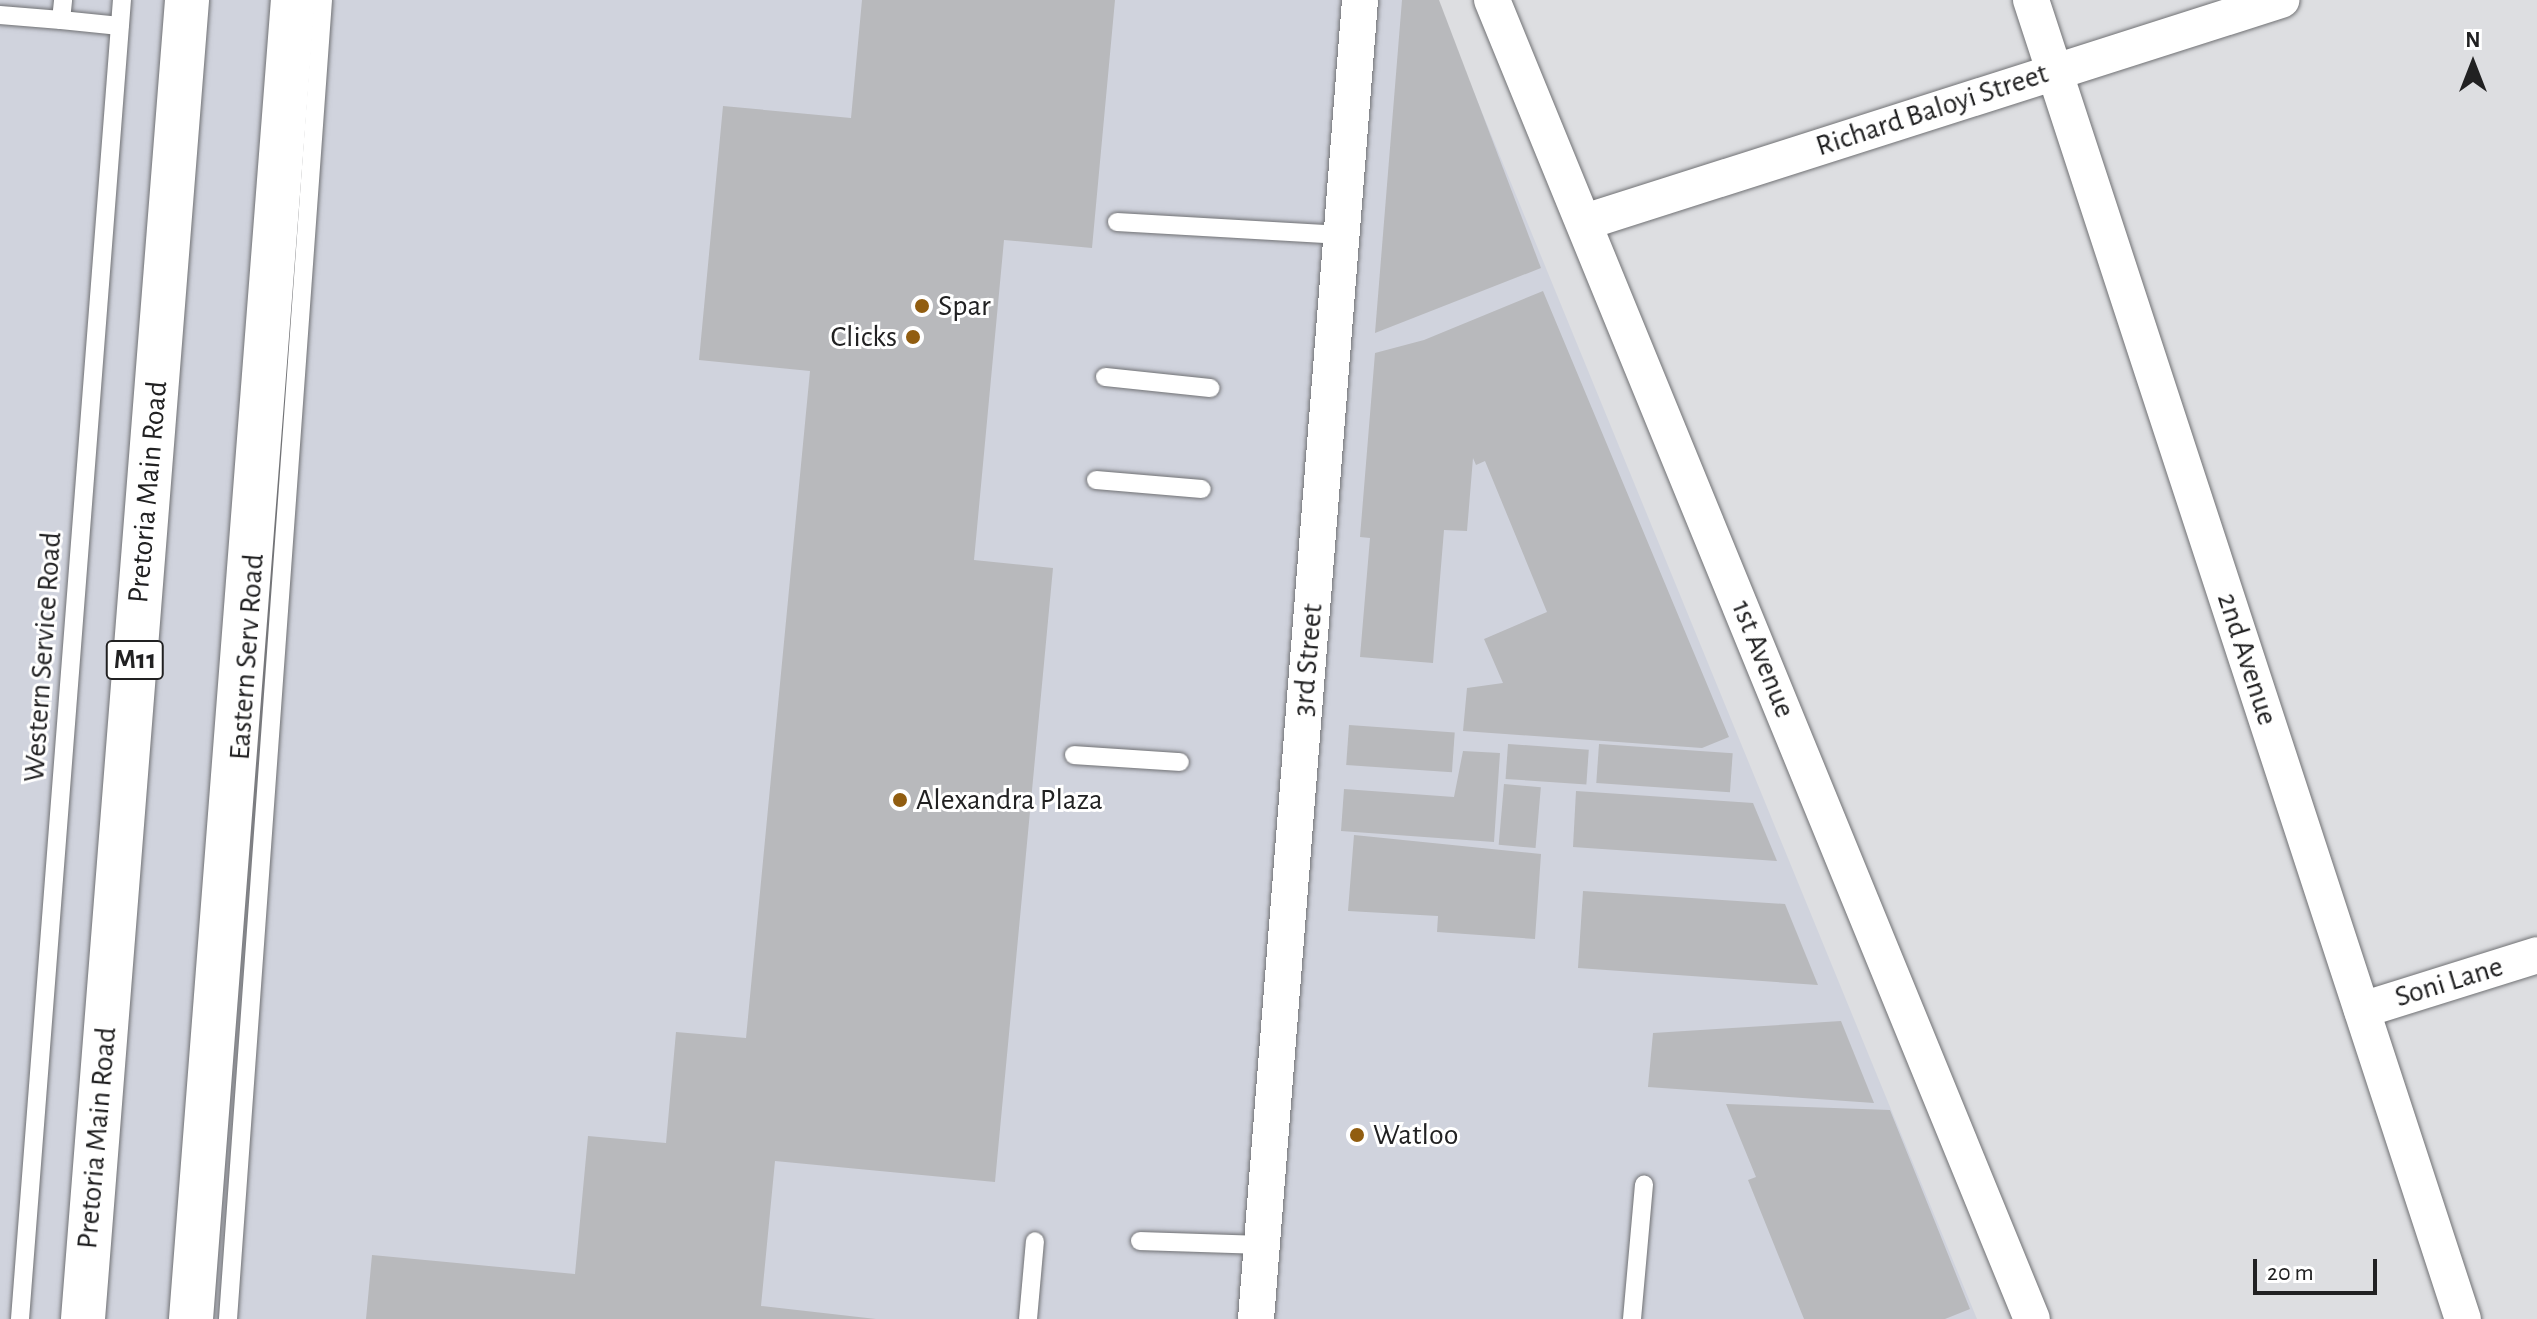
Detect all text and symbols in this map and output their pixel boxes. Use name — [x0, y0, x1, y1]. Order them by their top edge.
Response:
north arrow — [2433, 24, 2513, 104]
text: N — [2465, 29, 2481, 51]
street label: Richard Baloyi Street — [1811, 55, 2053, 165]
place label: Spar — [938, 288, 991, 324]
marker: Spar — [913, 297, 931, 315]
place label: Clicks — [830, 319, 897, 355]
marker: Clicks — [904, 328, 922, 346]
street label: Pretoria Main Road — [120, 380, 176, 604]
street label: Western Service Road — [16, 531, 70, 783]
street label: Eastern Serv Road — [222, 553, 272, 761]
street label: 2nd Avenue — [2209, 588, 2285, 730]
street label: 1st Avenue — [1723, 595, 1803, 723]
street label: 3rd Street — [1285, 602, 1331, 718]
road number: M11 — [105, 636, 165, 684]
place label: Alexandra Plaza — [916, 782, 1103, 818]
marker: Alexandra Plaza — [891, 791, 909, 809]
street label: Soni Lane — [2391, 949, 2507, 1015]
street label: Pretoria Main Road — [69, 1026, 125, 1250]
place label: Watloo — [1373, 1117, 1458, 1153]
marker: Watloo — [1348, 1126, 1366, 1144]
scale bar — [2257, 1243, 2381, 1293]
text: 20 m — [2267, 1261, 2314, 1285]

